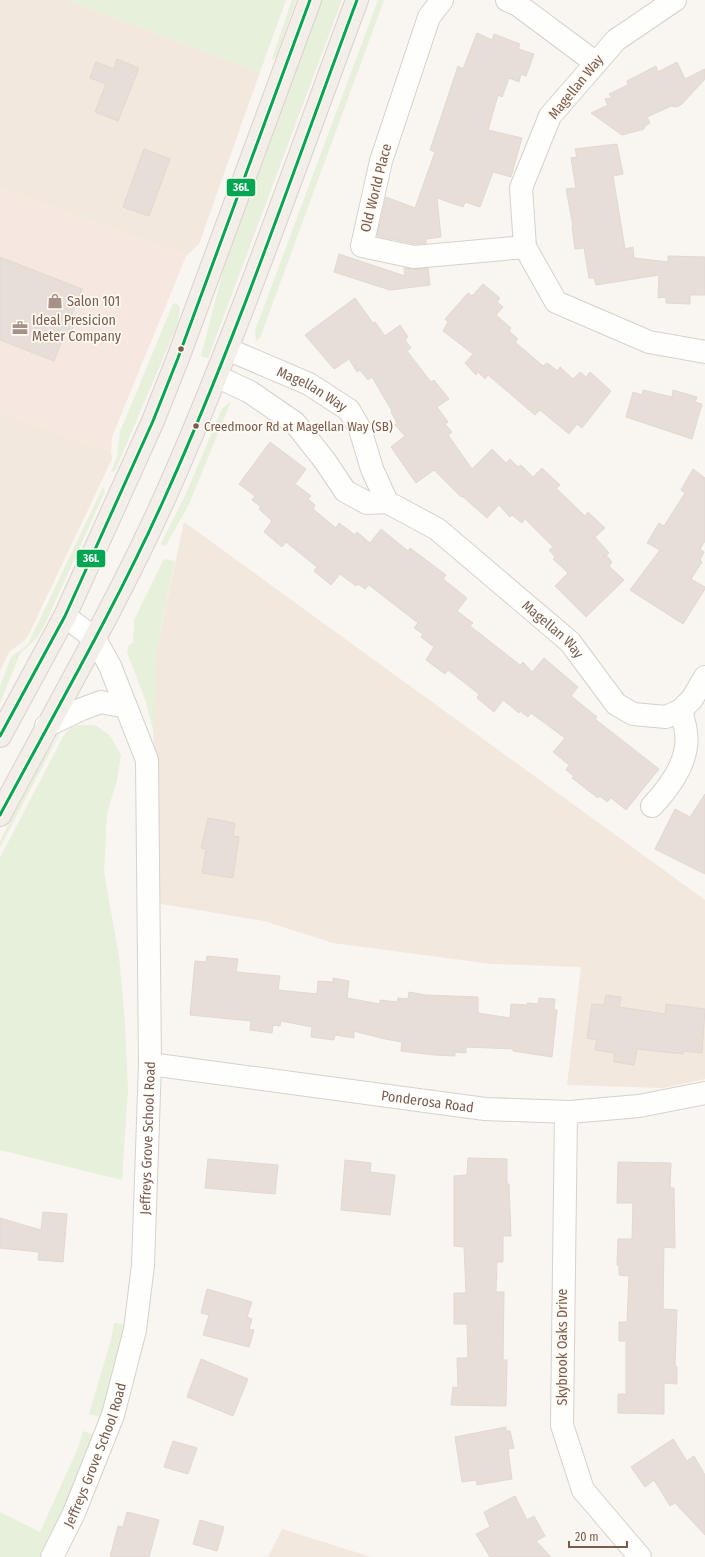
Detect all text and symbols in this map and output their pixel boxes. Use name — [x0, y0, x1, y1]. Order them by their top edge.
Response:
street label: Magellan Way — [545, 51, 608, 123]
street label: Old World Place — [357, 142, 395, 234]
line badge: 36L — [226, 178, 256, 197]
text: 36L — [232, 181, 250, 194]
shop icon: Salon 101 — [46, 292, 64, 310]
place label: Salon 101 — [67, 293, 120, 310]
place label: Ideal Presicion Meter Company — [32, 312, 122, 345]
office icon: Ideal Presicion Meter Company — [11, 319, 29, 337]
unlabelled marker — [176, 344, 186, 354]
street label: Magellan Way — [274, 363, 351, 415]
place label: Creedmoor Rd at Magellan Way (SB) — [204, 419, 393, 434]
marker: Creedmoor Rd at Magellan Way (SB) — [191, 421, 201, 431]
line badge: 36L — [76, 549, 106, 568]
text: 36L — [82, 552, 100, 565]
street label: Magellan Way — [519, 597, 588, 662]
street label: Jeffreys Grove School Road — [136, 1061, 159, 1215]
street label: Ponderosa Road — [380, 1087, 475, 1116]
street label: Skybrook Oaks Drive — [554, 1288, 571, 1406]
street label: Jeffreys Grove School Road — [60, 1381, 130, 1530]
scale bar — [569, 1523, 627, 1549]
text: 20 m — [575, 1530, 599, 1544]

